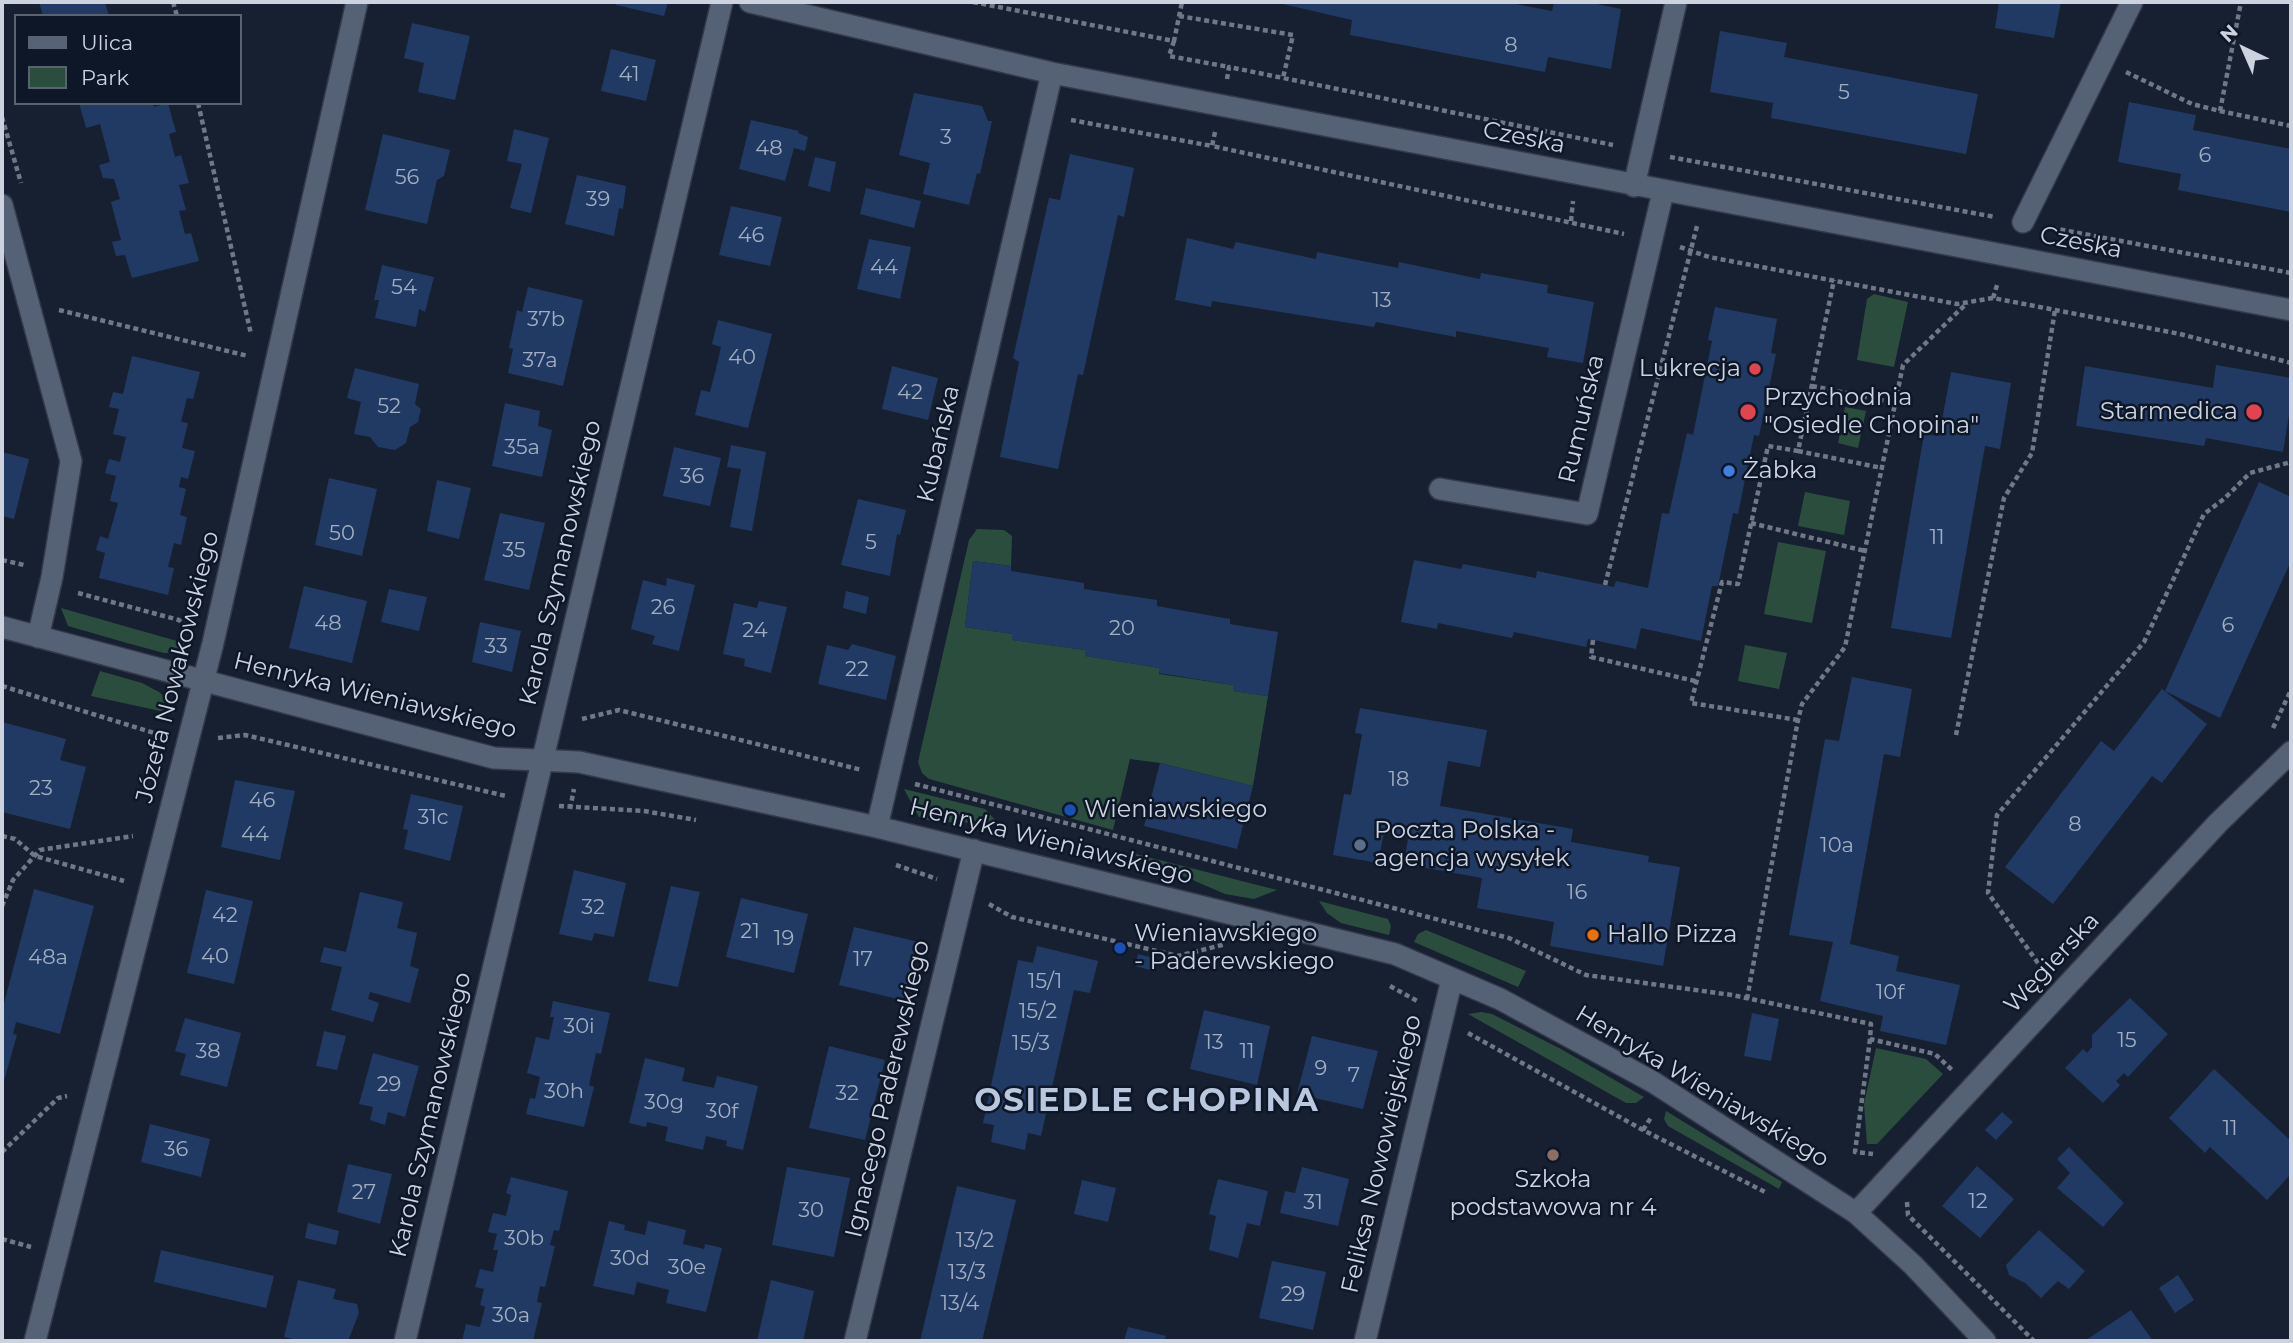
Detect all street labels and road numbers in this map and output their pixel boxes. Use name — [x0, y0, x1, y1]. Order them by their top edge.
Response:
street label: Czeska — [1480, 116, 1568, 160]
street label: Czeska — [2037, 221, 2125, 265]
street label: Rumuńska — [1553, 352, 1611, 486]
street label: Kubańska — [912, 383, 966, 505]
street label: Karola Szymanowskiego — [514, 418, 608, 708]
street label: Józefa Nowakowskiego — [130, 528, 226, 806]
street label: Henryka Wieniawskiego — [231, 647, 519, 745]
street label: Henryka Wieniawskiego — [907, 793, 1195, 891]
street label: Węgierska — [1998, 907, 2106, 1019]
street label: Ignacego Paderewskiego — [840, 937, 936, 1241]
street label: Karola Szymanowskiego — [384, 970, 478, 1260]
street label: Henryka Wieniawskiego — [1570, 1000, 1834, 1174]
street label: Feliksa Nowowiejskiego — [1336, 1012, 1428, 1296]

